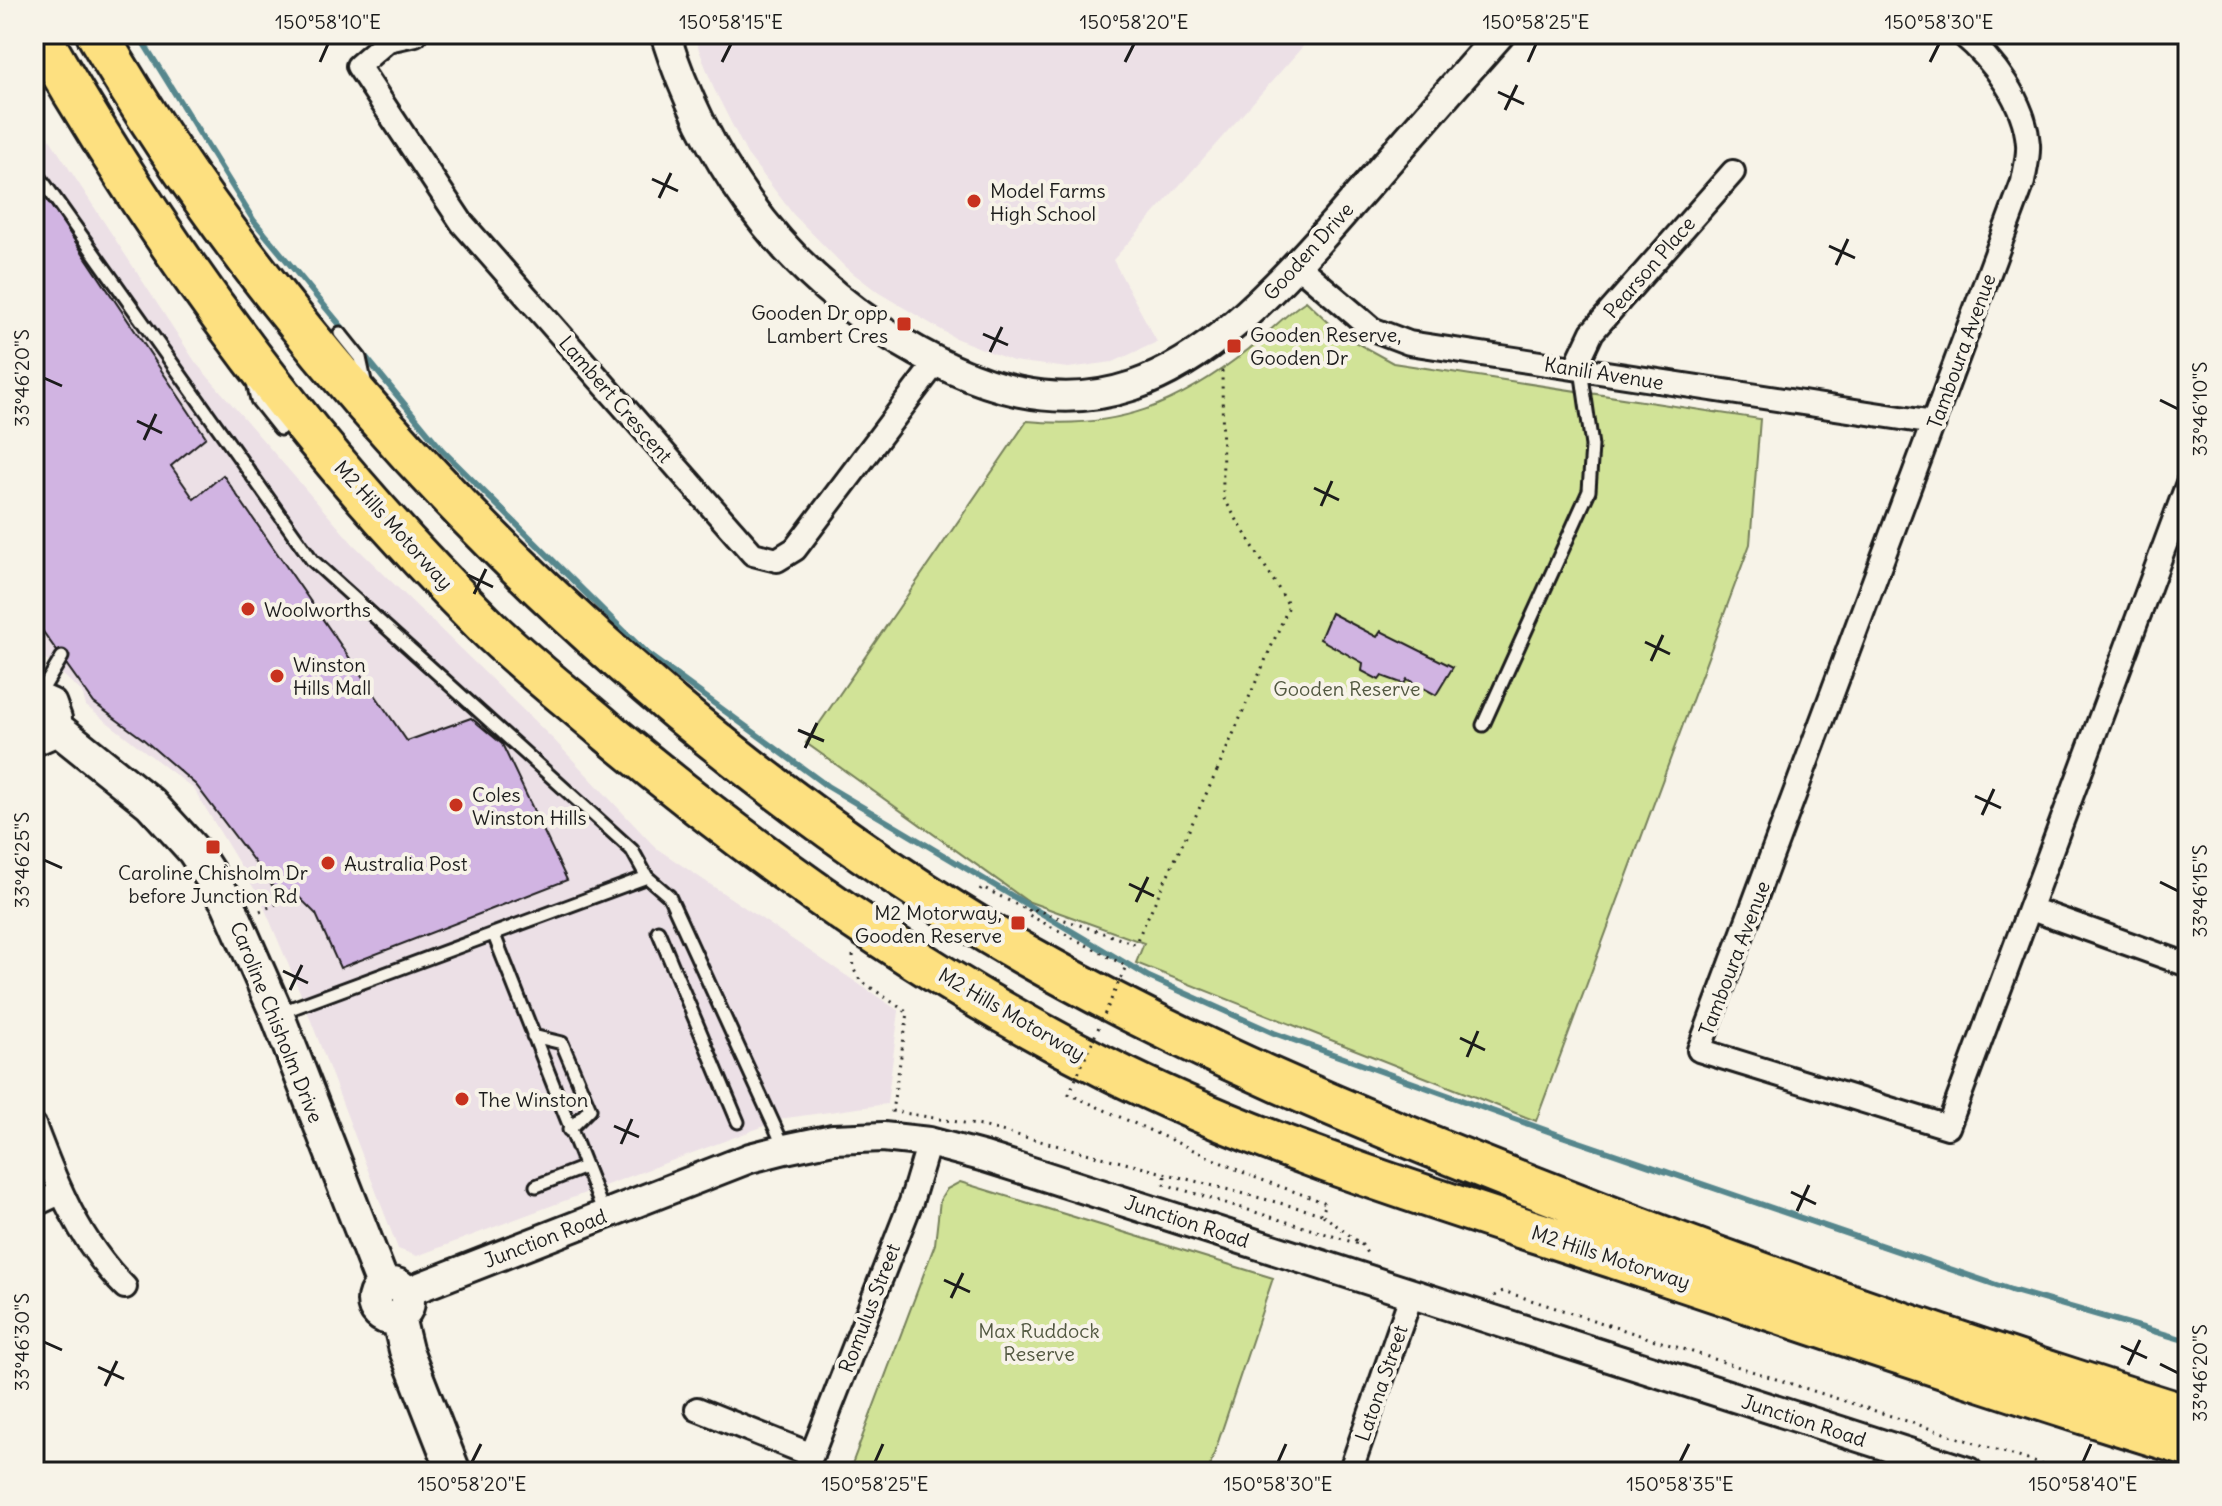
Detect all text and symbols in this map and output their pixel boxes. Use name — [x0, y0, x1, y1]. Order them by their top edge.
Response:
text: 150°58'10"E — [275, 9, 381, 34]
text: 150°58'15"E — [679, 9, 783, 34]
text: 150°58'20"E — [1080, 9, 1188, 34]
text: 150°58'25"E — [1482, 9, 1590, 34]
text: 150°58'30"E — [1884, 9, 1994, 34]
place label: Model Farms High School — [990, 178, 1106, 226]
marker: Model Farms High School — [965, 192, 983, 210]
street label: Gooden Drive — [1258, 197, 1358, 305]
street label: Pearson Place — [1598, 211, 1700, 323]
street label: Tamboura Avenue — [1921, 270, 2001, 432]
place label: Gooden Dr opp Lambert Cres — [751, 300, 888, 348]
marker: Gooden Dr opp Lambert Cres — [895, 315, 913, 333]
place label: Gooden Reserve, Gooden Dr — [1250, 322, 1402, 370]
text: 33°46'20"S — [9, 329, 34, 427]
street label: Lambert Crescent — [554, 330, 678, 468]
marker: Gooden Reserve, Gooden Dr — [1225, 337, 1243, 355]
street label: Kanili Avenue — [1543, 351, 1665, 395]
text: 33°46'10"S — [2187, 362, 2212, 456]
street label: M2 Hills Motorway — [329, 455, 459, 595]
place label: Woolworths — [264, 597, 371, 622]
marker: Woolworths — [239, 600, 257, 618]
place label: Winston Hills Mall — [293, 652, 371, 700]
marker: Winston Hills Mall — [268, 667, 286, 685]
park label: Gooden Reserve — [1273, 676, 1421, 701]
place label: Coles Winston Hills — [472, 782, 587, 830]
marker: Coles Winston Hills — [447, 796, 465, 814]
text: 33°46'25"S — [9, 812, 34, 908]
marker: Caroline Chisholm Dr before Junction Rd — [204, 838, 222, 856]
text: 33°46'15"S — [2187, 844, 2212, 938]
place label: Australia Post — [344, 851, 468, 876]
marker: Australia Post — [319, 854, 337, 872]
place label: Caroline Chisholm Dr before Junction Rd — [118, 860, 308, 908]
street label: Tamboura Avenue — [1693, 877, 1775, 1039]
place label: M2 Motorway, Gooden Reserve — [855, 900, 1002, 948]
marker: M2 Motorway, Gooden Reserve — [1009, 914, 1027, 932]
street label: Caroline Chisholm Drive — [225, 918, 329, 1126]
street label: M2 Hills Motorway — [934, 962, 1090, 1066]
place label: The Winston — [478, 1087, 588, 1112]
marker: The Winston — [453, 1090, 471, 1108]
street label: Junction Road — [1122, 1189, 1253, 1253]
street label: Junction Road — [480, 1203, 610, 1273]
street label: M2 Hills Motorway — [1529, 1220, 1693, 1294]
street label: Romulus Street — [833, 1240, 905, 1376]
text: 33°46'30"S — [9, 1293, 34, 1391]
park label: Max Ruddock Reserve — [978, 1318, 1100, 1366]
street label: Latona Street — [1349, 1321, 1413, 1444]
text: 33°46'20"S — [2187, 1324, 2212, 1422]
street label: Junction Road — [1739, 1388, 1870, 1452]
text: 150°58'20"E — [418, 1471, 526, 1496]
text: 150°58'25"E — [821, 1471, 929, 1496]
text: 150°58'30"E — [1223, 1471, 1333, 1496]
text: 150°58'35"E — [1626, 1471, 1734, 1496]
text: 150°58'40"E — [2029, 1471, 2137, 1496]

